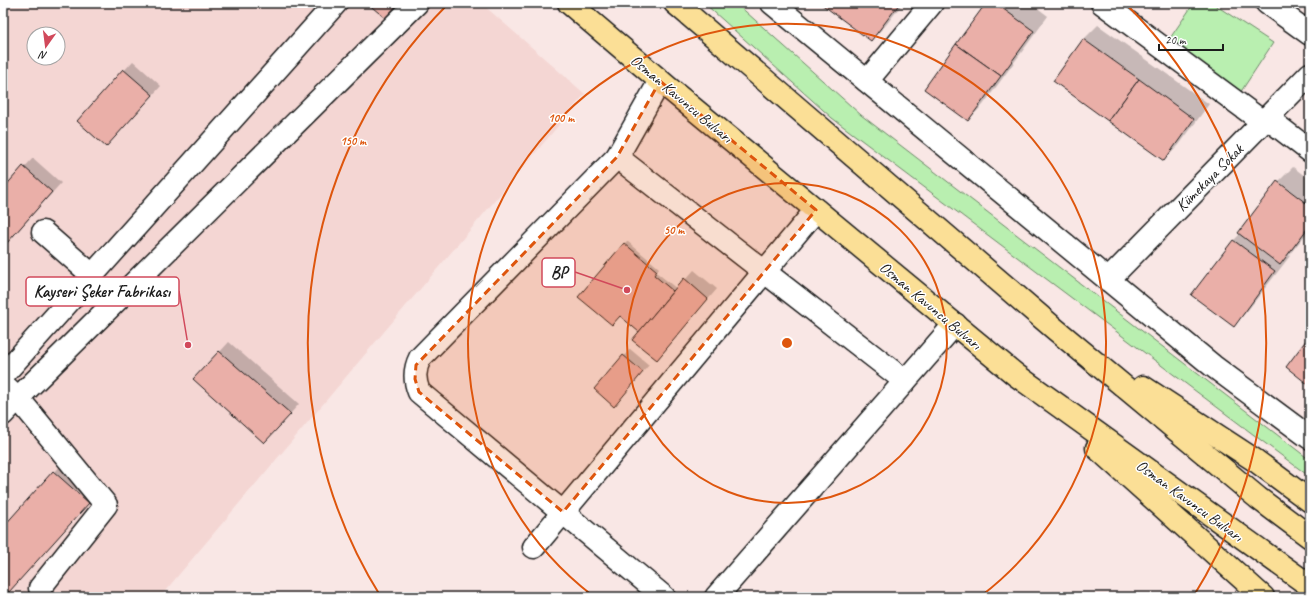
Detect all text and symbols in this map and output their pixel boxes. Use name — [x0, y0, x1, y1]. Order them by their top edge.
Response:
north arrow — [26, 26, 66, 66]
scale bar — [1159, 26, 1223, 52]
text: 20 m — [1165, 32, 1187, 48]
text: N — [36, 48, 49, 63]
street label: Osman Kavuncu Bulvarı — [626, 50, 737, 148]
text: 100 m — [548, 110, 575, 126]
text: 150 m — [340, 133, 367, 149]
street label: Kümekaya Sokak — [1172, 139, 1249, 216]
text: 50 m — [664, 222, 685, 238]
street label: Osman Kavuncu Bulvarı — [875, 257, 986, 355]
callout: BP — [542, 258, 575, 287]
text: BP — [551, 262, 570, 283]
callout: Kayseri Şeker Fabrikası — [26, 277, 179, 306]
text: Kayseri Şeker Fabrikası — [34, 281, 172, 302]
centre of rings — [780, 336, 794, 350]
street label: Osman Kavuncu Bulvarı — [1132, 455, 1247, 547]

